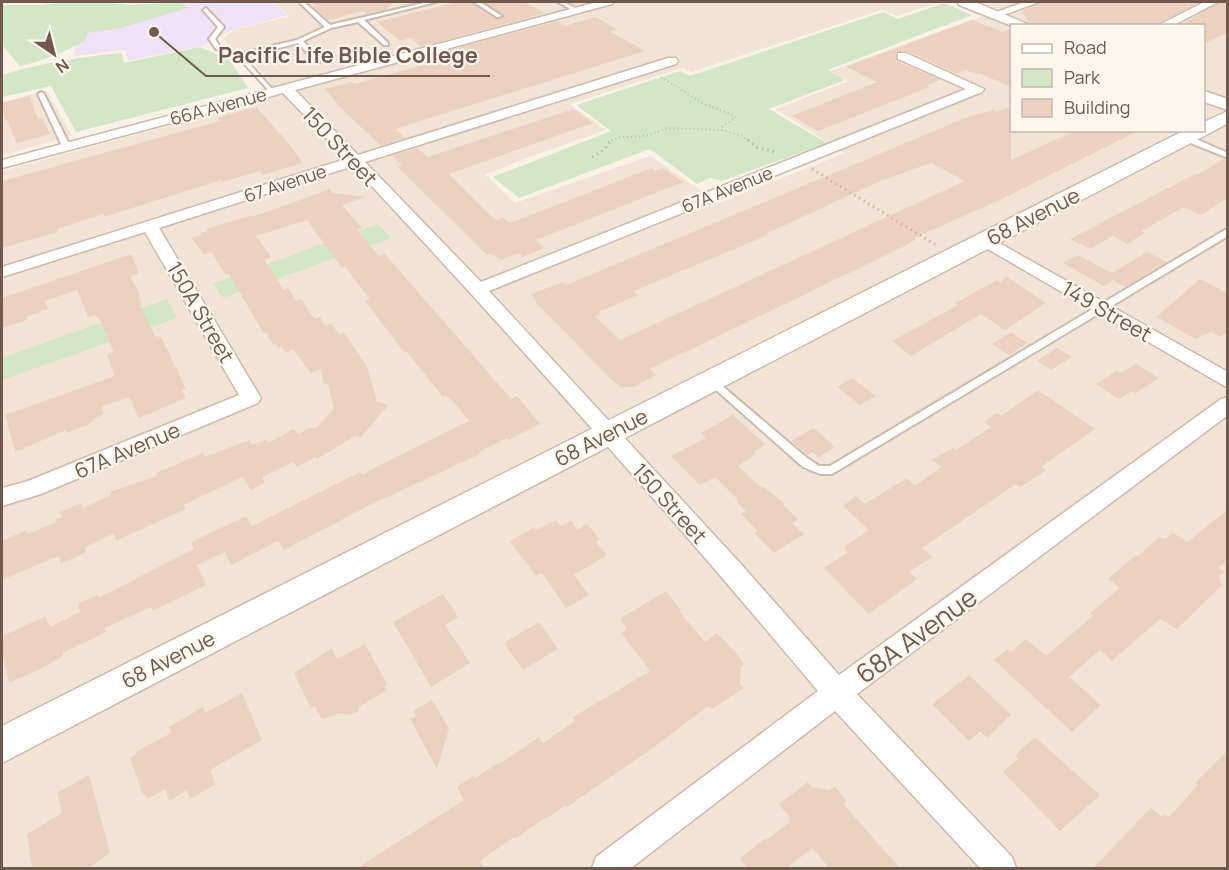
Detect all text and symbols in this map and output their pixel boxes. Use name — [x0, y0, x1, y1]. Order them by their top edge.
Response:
north arrow — [24, 24, 84, 84]
legend — [1010, 24, 1205, 132]
text: Road — [1064, 35, 1107, 59]
callout: Pacific Life Bible College — [206, 36, 490, 76]
text: Pacific Life Bible College — [218, 40, 478, 70]
text: N — [52, 54, 74, 79]
text: Park — [1064, 65, 1101, 89]
street label: 66A Avenue — [167, 82, 269, 130]
text: Building — [1064, 95, 1130, 119]
street label: 150 Street — [296, 100, 384, 192]
street label: 67 Avenue — [241, 158, 329, 208]
street label: 67A Avenue — [678, 160, 776, 218]
street label: 68 Avenue — [982, 181, 1084, 251]
street label: 150A Street — [161, 256, 241, 368]
street label: 149 Street — [1057, 274, 1157, 348]
street label: 68 Avenue — [550, 402, 652, 472]
street label: 67A Avenue — [70, 415, 184, 485]
street label: 150 Street — [626, 457, 714, 549]
street label: 68A Avenue — [848, 579, 984, 691]
street label: 68 Avenue — [117, 624, 219, 694]

